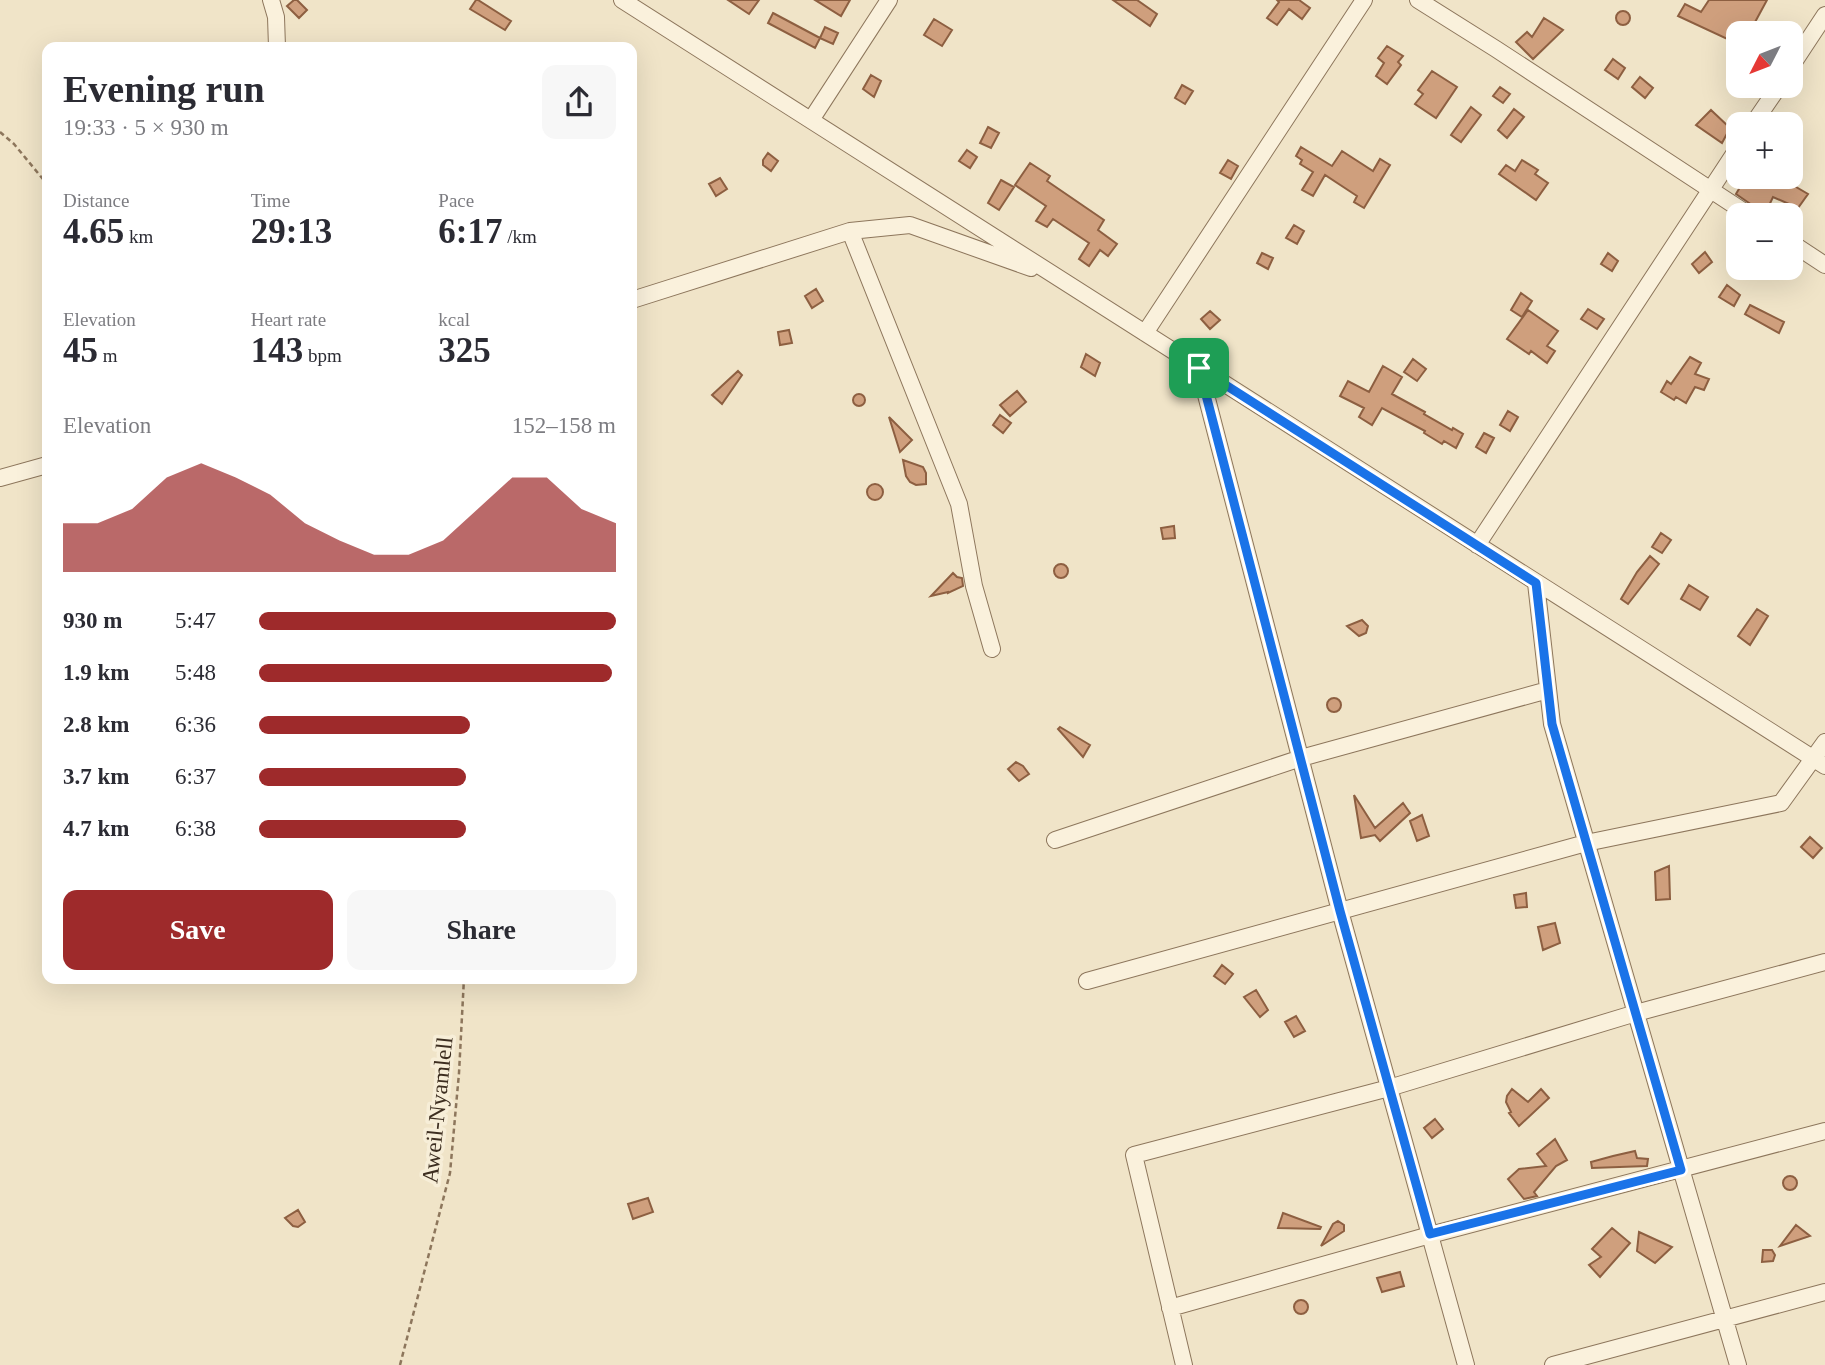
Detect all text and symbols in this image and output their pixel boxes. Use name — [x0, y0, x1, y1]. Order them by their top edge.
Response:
north arrow — [1726, 21, 1802, 98]
map controls — [1726, 21, 1803, 280]
button: share — [542, 65, 616, 139]
text: Evening run — [63, 68, 265, 110]
button: + — [1726, 112, 1803, 189]
text: 19:33 · 5 × 930 m — [63, 115, 229, 140]
text: Distance — [63, 190, 129, 211]
text: Time — [251, 190, 290, 211]
text: Pace — [438, 190, 474, 211]
button: − — [1726, 203, 1803, 280]
text: 4.65 — [63, 212, 124, 251]
text: 29:13 — [251, 212, 332, 251]
text: 6:17 — [438, 212, 502, 251]
text: km — [124, 226, 153, 247]
text: /km — [502, 226, 537, 247]
text: Elevation — [63, 309, 136, 330]
text: Heart rate — [251, 309, 326, 330]
text: kcal — [438, 309, 470, 330]
text: 45 — [63, 331, 98, 370]
text: 143 — [251, 331, 303, 370]
text: 325 — [438, 331, 491, 370]
pin — [1169, 338, 1229, 398]
text: m — [98, 345, 118, 366]
text: bpm — [303, 345, 342, 366]
icon: arrive — [1180, 349, 1218, 387]
text: Elevation — [63, 413, 151, 438]
text: 152–158 m — [512, 413, 616, 438]
text: 930 m — [63, 608, 122, 633]
text: 5:47 — [175, 608, 216, 633]
text: 1.9 km — [63, 660, 129, 685]
text: 5:48 — [175, 660, 216, 685]
text: 2.8 km — [63, 712, 129, 737]
text: 6:36 — [175, 712, 216, 737]
text: 3.7 km — [63, 764, 129, 789]
text: 6:37 — [175, 764, 216, 789]
text: 4.7 km — [63, 816, 129, 841]
text: 6:38 — [175, 816, 216, 841]
button: Save — [63, 890, 333, 970]
button: Share — [347, 890, 616, 970]
street label: Aweil-Nyamlell — [417, 1035, 458, 1185]

